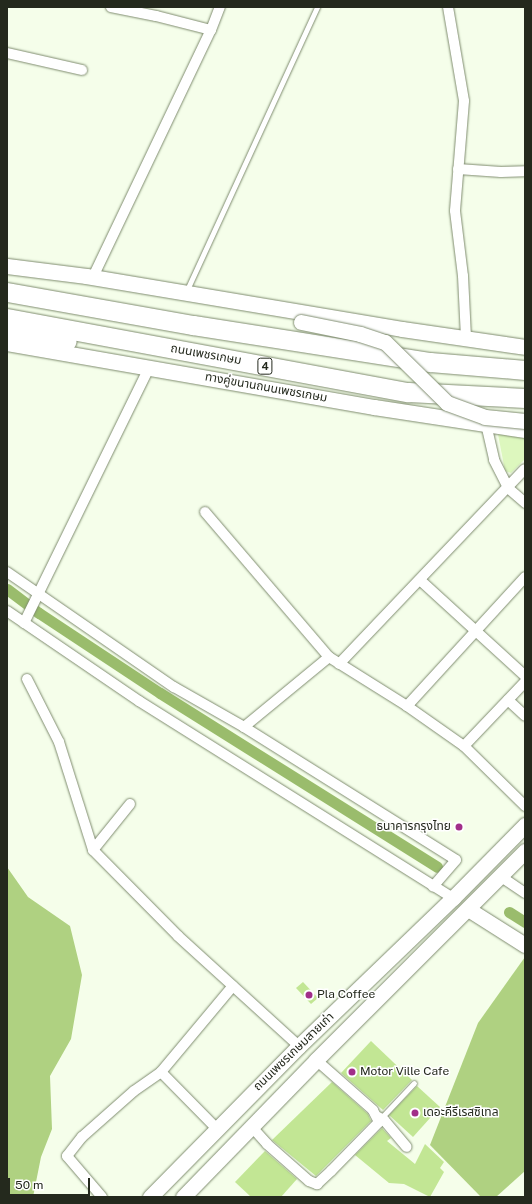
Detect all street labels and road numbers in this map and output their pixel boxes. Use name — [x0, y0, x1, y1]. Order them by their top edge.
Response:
street label: ถนนเพชรเกษม — [169, 342, 243, 368]
road number: 4 — [257, 357, 273, 375]
street label: ทางคู่ขนานถนนเพชรเกษม — [204, 370, 328, 406]
street label: ถนนเพชรเกษมสายเก่า — [251, 1010, 337, 1094]

